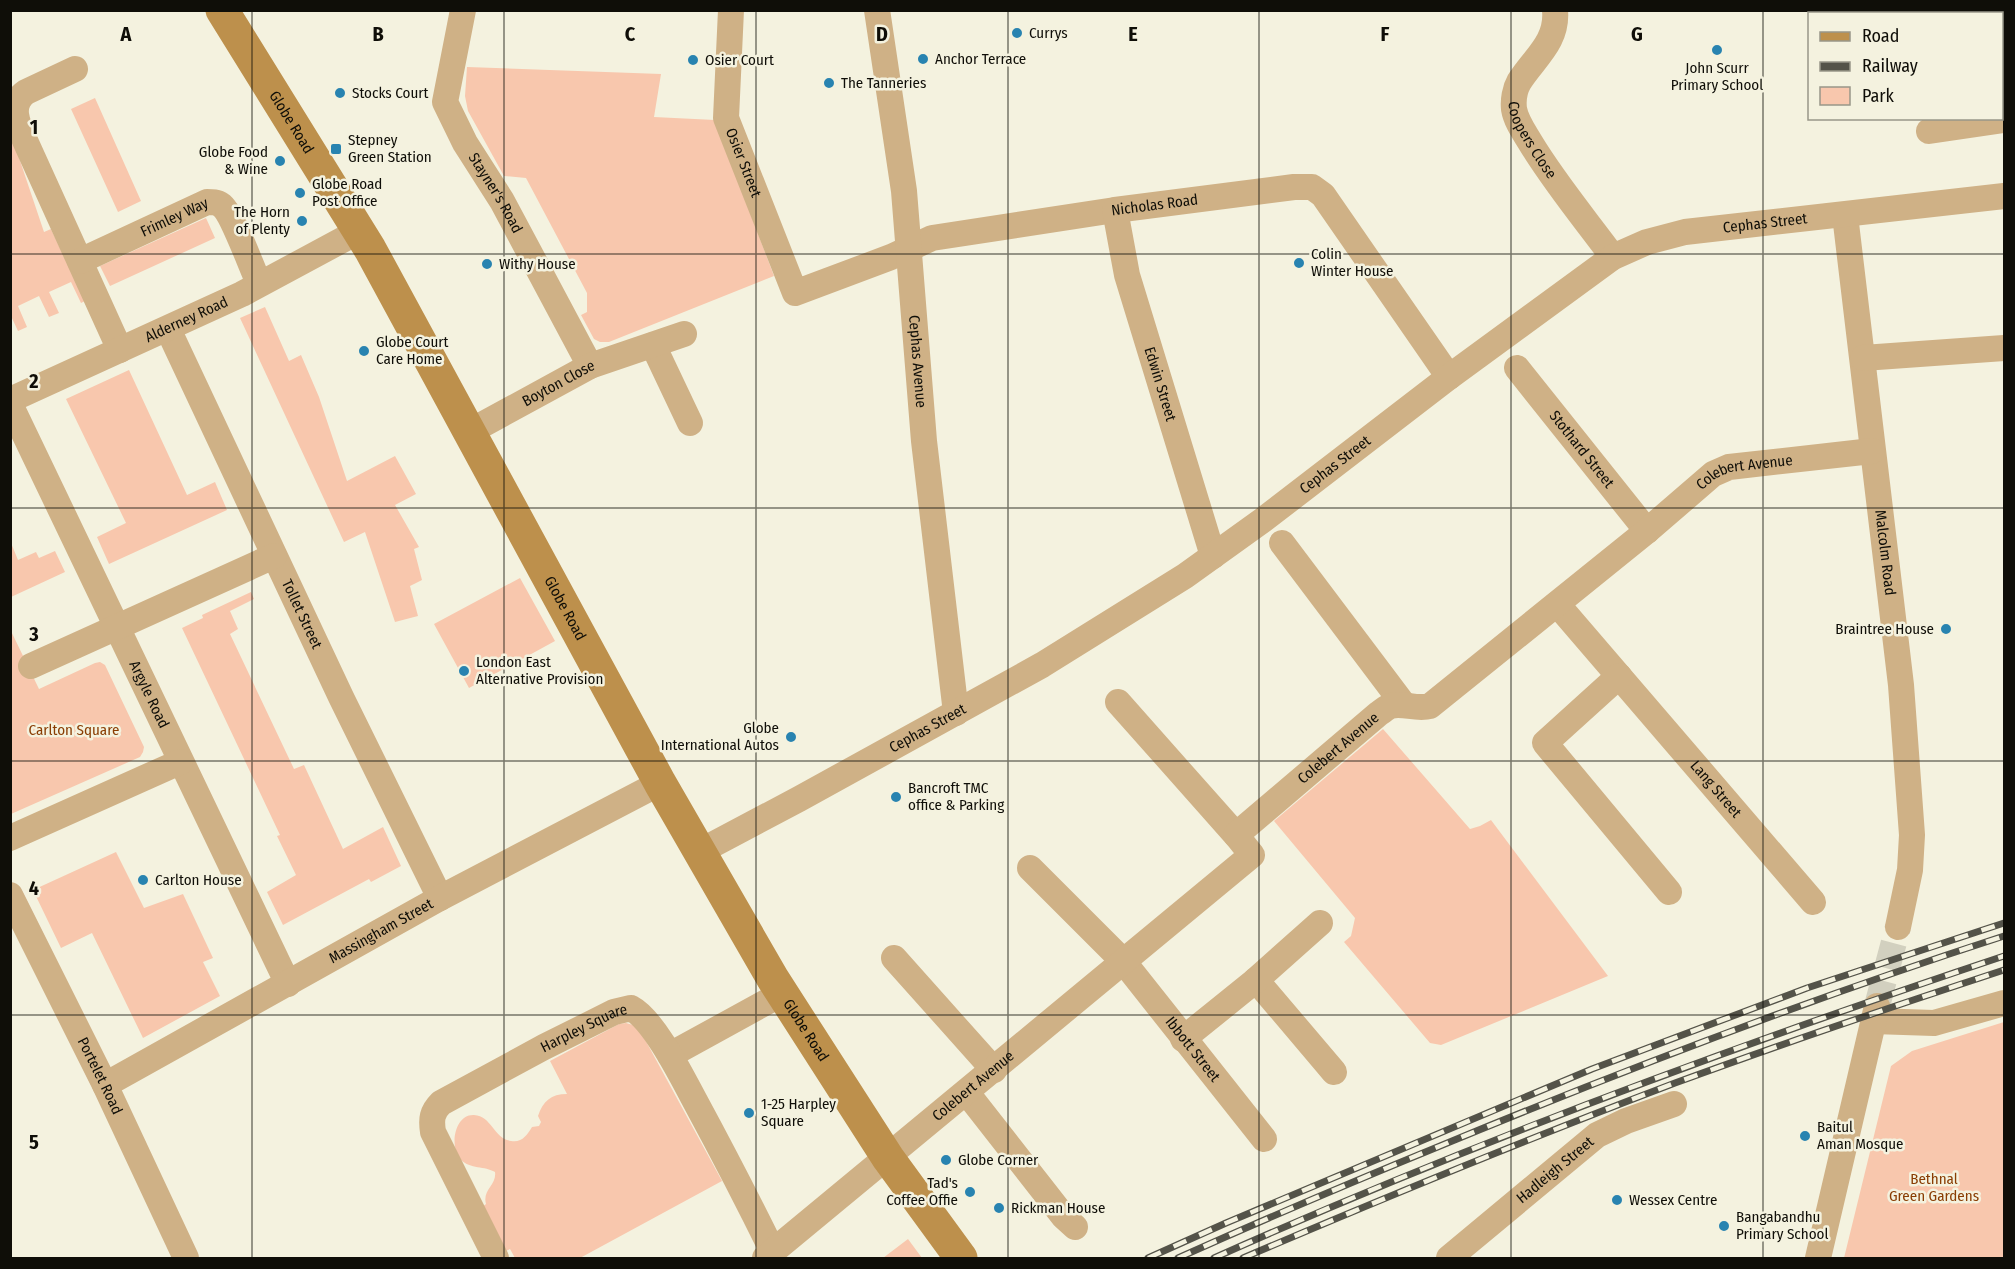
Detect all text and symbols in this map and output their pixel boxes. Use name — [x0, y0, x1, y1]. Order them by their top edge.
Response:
legend — [1808, 12, 2003, 120]
text: A — [120, 22, 133, 46]
text: B — [372, 22, 384, 46]
text: C — [625, 22, 636, 46]
text: D — [876, 22, 888, 46]
text: E — [1128, 22, 1138, 46]
text: F — [1381, 22, 1390, 46]
text: G — [1631, 22, 1643, 46]
place label: Currys — [1029, 24, 1068, 42]
text: Road — [1862, 25, 1899, 47]
marker: Currys — [1010, 26, 1024, 40]
marker: John Scurr Primary School — [1710, 43, 1724, 57]
place label: Anchor Terrace — [935, 50, 1026, 68]
place label: Osier Court — [705, 51, 774, 69]
marker: Anchor Terrace — [916, 52, 930, 66]
marker: Osier Court — [686, 53, 700, 67]
text: Railway — [1862, 55, 1918, 77]
place label: John Scurr Primary School — [1671, 59, 1763, 94]
place label: The Tanneries — [841, 74, 926, 92]
marker: The Tanneries — [822, 76, 836, 90]
place label: Stocks Court — [352, 84, 429, 102]
text: Park — [1862, 85, 1895, 107]
marker: Stocks Court — [333, 86, 347, 100]
street label: Globe Road — [265, 88, 318, 157]
street label: Coopers Close — [1505, 101, 1560, 182]
text: 1 — [30, 115, 38, 139]
street label: Osier Street — [722, 125, 765, 200]
place label: Stepney Green Station — [348, 131, 432, 166]
marker: Stepney Green Station — [329, 142, 343, 156]
place label: Globe Food & Wine — [199, 143, 268, 178]
street label: Stayner's Road — [465, 149, 526, 236]
marker: Globe Food & Wine — [273, 154, 287, 168]
place label: Globe Road Post Office — [312, 175, 382, 210]
marker: Globe Road Post Office — [293, 186, 307, 200]
street label: Nicholas Road — [1110, 190, 1199, 219]
street label: Frimley Way — [138, 194, 211, 241]
place label: The Horn of Plenty — [234, 203, 290, 238]
street label: Cephas Street — [1722, 209, 1808, 237]
marker: The Horn of Plenty — [295, 214, 309, 228]
place label: Colin Winter House — [1311, 245, 1393, 280]
place label: Withy House — [499, 255, 576, 273]
marker: Colin Winter House — [1292, 256, 1306, 270]
marker: Withy House — [480, 257, 494, 271]
street label: Alderney Road — [142, 293, 231, 346]
street label: Cephas Avenue — [905, 314, 930, 408]
place label: Globe Court Care Home — [376, 333, 449, 368]
marker: Globe Court Care Home — [357, 344, 371, 358]
street label: Edwin Street — [1140, 345, 1180, 423]
street label: Boyton Close — [519, 356, 597, 410]
text: 2 — [28, 369, 39, 393]
street label: Stothard Street — [1546, 407, 1618, 492]
street label: Cephas Street — [1296, 432, 1374, 498]
street label: Colebert Avenue — [1692, 451, 1794, 493]
street label: Malcolm Road — [1871, 509, 1899, 596]
street label: Globe Road — [540, 573, 590, 644]
street label: Tollet Street — [278, 576, 326, 652]
place label: Braintree House — [1835, 620, 1934, 638]
text: 3 — [28, 622, 39, 646]
marker: Braintree House — [1939, 622, 1953, 636]
place label: London East Alternative Provision — [476, 653, 603, 688]
street label: Argyle Road — [125, 658, 173, 731]
marker: London East Alternative Provision — [457, 664, 471, 678]
street label: Cephas Street — [886, 700, 969, 756]
street label: Colebert Avenue — [1294, 708, 1382, 787]
place label: Globe International Autos — [661, 719, 779, 754]
park label: Carlton Square — [29, 721, 119, 739]
marker: Globe International Autos — [784, 730, 798, 744]
street label: Lang Street — [1687, 757, 1745, 821]
place label: Bancroft TMC office & Parking — [908, 779, 1004, 814]
marker: Bancroft TMC office & Parking — [889, 790, 903, 804]
place label: Carlton House — [155, 871, 242, 889]
marker: Carlton House — [136, 873, 150, 887]
text: 4 — [29, 876, 39, 900]
street label: Massingham Street — [326, 895, 436, 967]
street label: Globe Road — [779, 996, 833, 1065]
street label: Harpley Square — [538, 1000, 629, 1056]
street label: Ibbott Street — [1162, 1013, 1224, 1085]
street label: Portelet Road — [74, 1034, 126, 1117]
street label: Colebert Avenue — [928, 1047, 1018, 1125]
place label: 1-25 Harpley Square — [761, 1095, 836, 1130]
marker: 1-25 Harpley Square — [742, 1106, 756, 1120]
place label: Baitul Aman Mosque — [1817, 1118, 1903, 1153]
marker: Baitul Aman Mosque — [1798, 1129, 1812, 1143]
text: 5 — [29, 1130, 39, 1154]
street label: Hadleigh Street — [1513, 1132, 1597, 1207]
place label: Globe Corner — [958, 1151, 1039, 1169]
marker: Globe Corner — [939, 1153, 953, 1167]
park label: Bethnal Green Gardens — [1889, 1170, 1979, 1205]
place label: Tad's Coffee Offie — [886, 1174, 958, 1209]
marker: Tad's Coffee Offie — [963, 1185, 977, 1199]
place label: Wessex Centre — [1629, 1191, 1717, 1209]
marker: Wessex Centre — [1610, 1193, 1624, 1207]
place label: Rickman House — [1011, 1199, 1105, 1217]
marker: Rickman House — [992, 1201, 1006, 1215]
place label: Bangabandhu Primary School — [1736, 1208, 1828, 1243]
marker: Bangabandhu Primary School — [1717, 1219, 1731, 1233]

